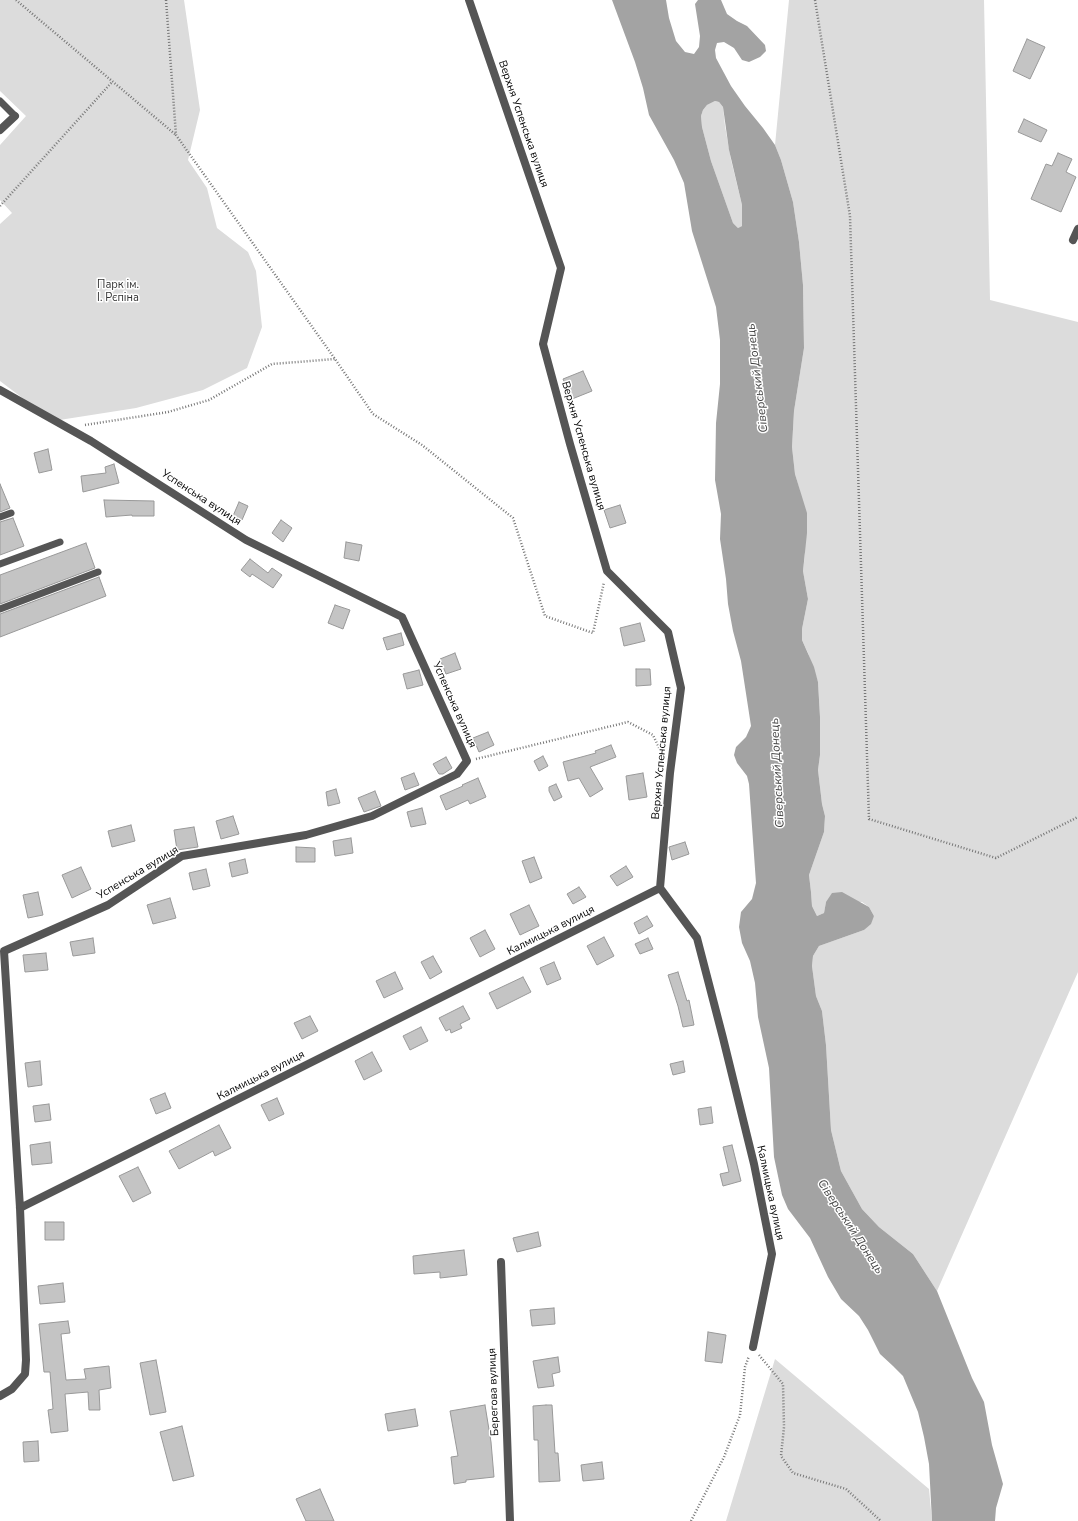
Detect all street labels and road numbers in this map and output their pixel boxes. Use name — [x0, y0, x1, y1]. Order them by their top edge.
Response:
street label: Верхня Успенська вулиця — [495, 59, 551, 189]
street label: Верхня Успенська вулиця — [558, 380, 608, 512]
street label: Успенська вулиця — [158, 467, 244, 529]
street label: Успенська вулиця — [429, 660, 479, 750]
street label: Верхня Успенська вулиця — [650, 686, 674, 820]
street label: Успенська вулиця — [95, 843, 181, 903]
street label: Калмицька вулиця — [505, 903, 597, 959]
street label: Калмицька вулиця — [215, 1048, 307, 1104]
street label: Калмицька вулиця — [753, 1144, 787, 1242]
street label: Берегова вулиця — [486, 1348, 502, 1436]

